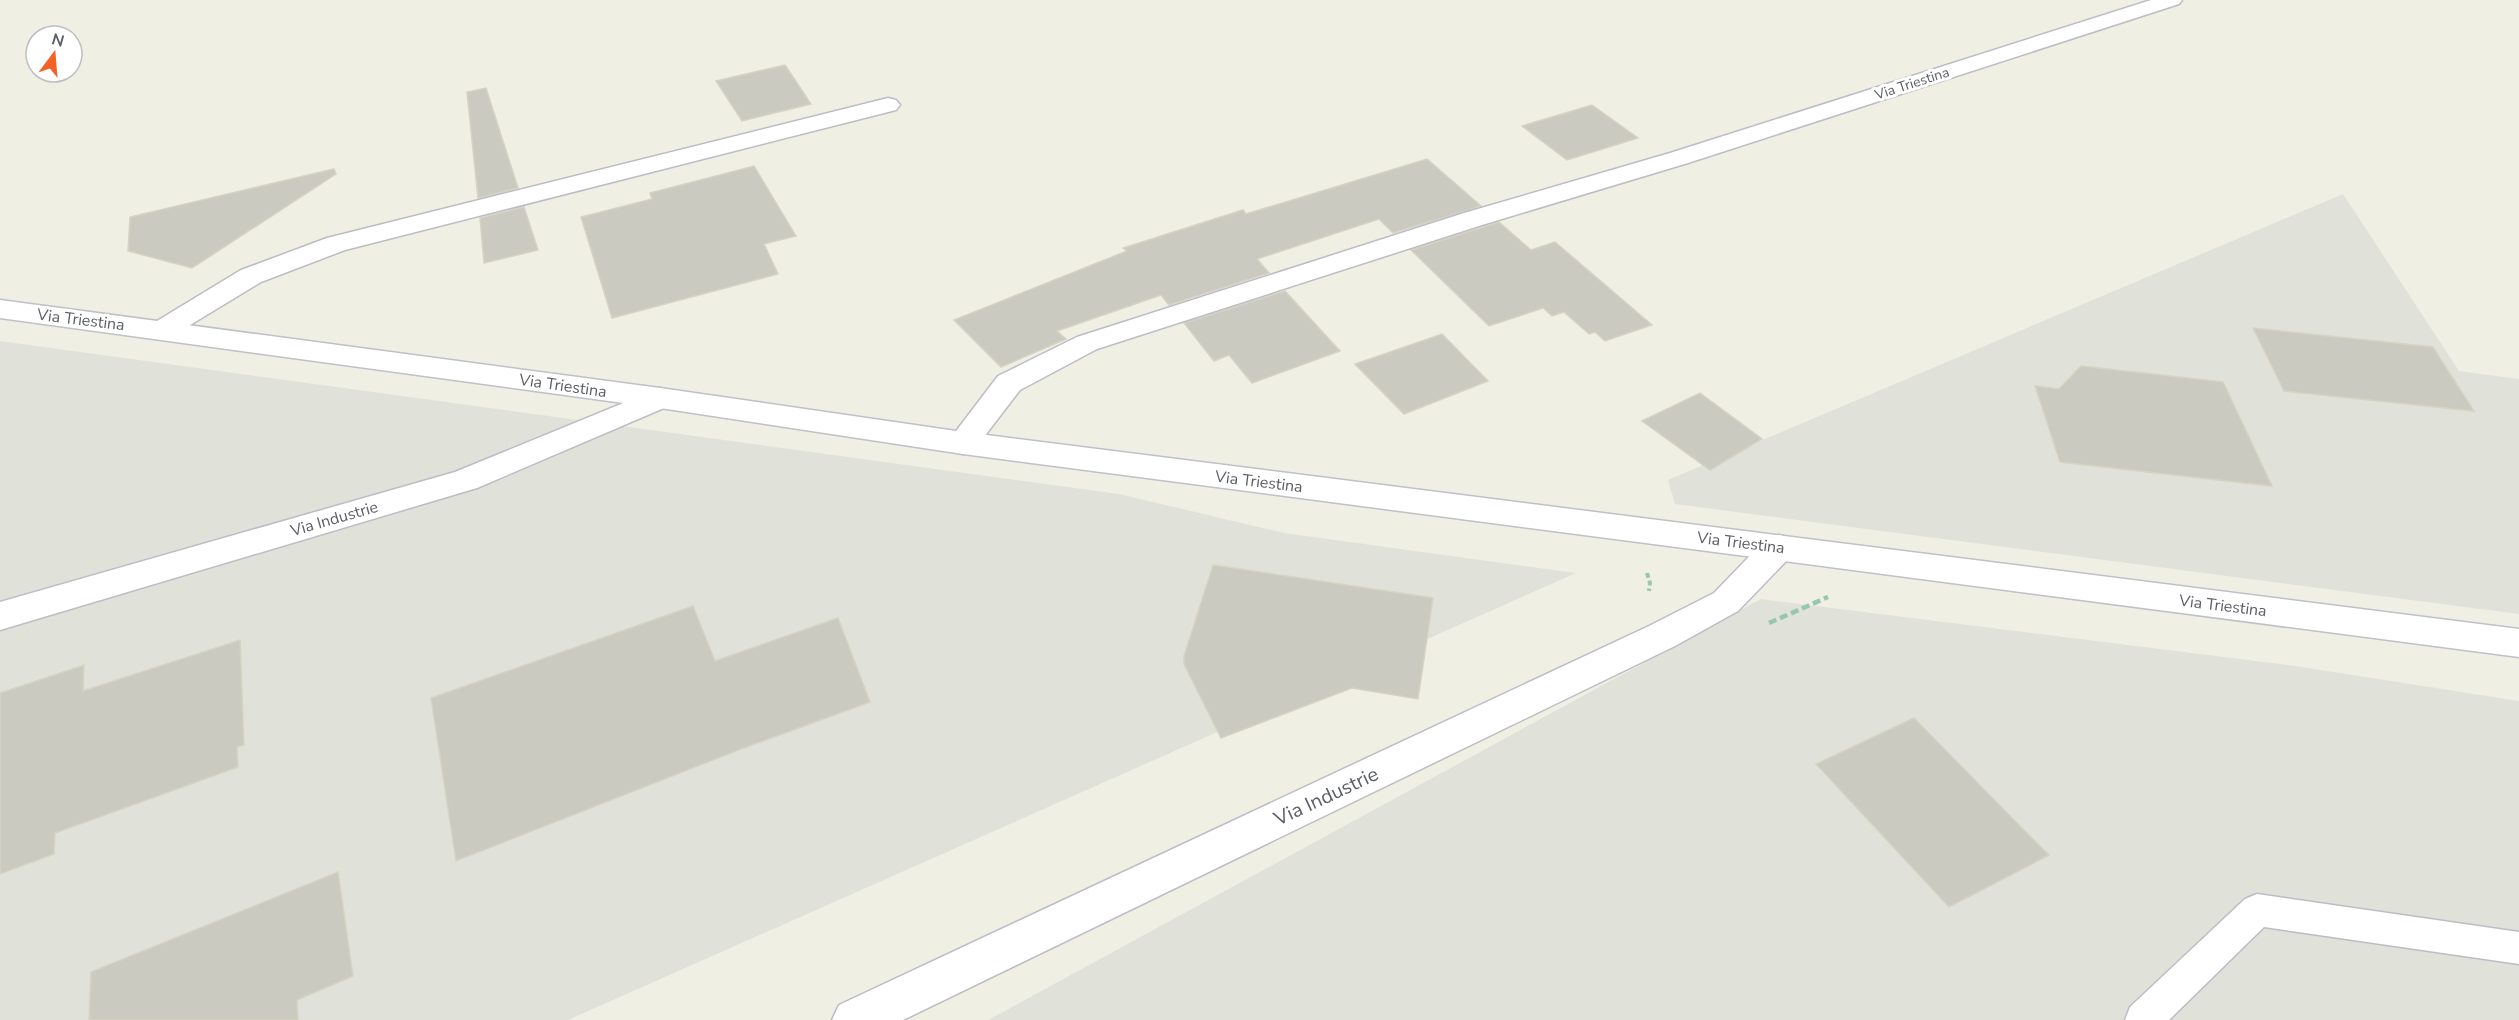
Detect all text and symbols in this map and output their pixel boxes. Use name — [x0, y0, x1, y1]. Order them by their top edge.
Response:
north arrow — [24, 24, 84, 84]
text: N — [49, 28, 67, 53]
street label: Via Triestina — [1872, 63, 1952, 105]
street label: Via Triestina — [35, 304, 126, 336]
street label: Via Triestina — [517, 369, 608, 403]
street label: Via Triestina — [1213, 466, 1304, 498]
street label: Via Industrie — [287, 496, 381, 542]
street label: Via Triestina — [1695, 527, 1786, 559]
street label: Via Triestina — [2177, 590, 2268, 622]
street label: Via Industrie — [1269, 760, 1383, 833]

